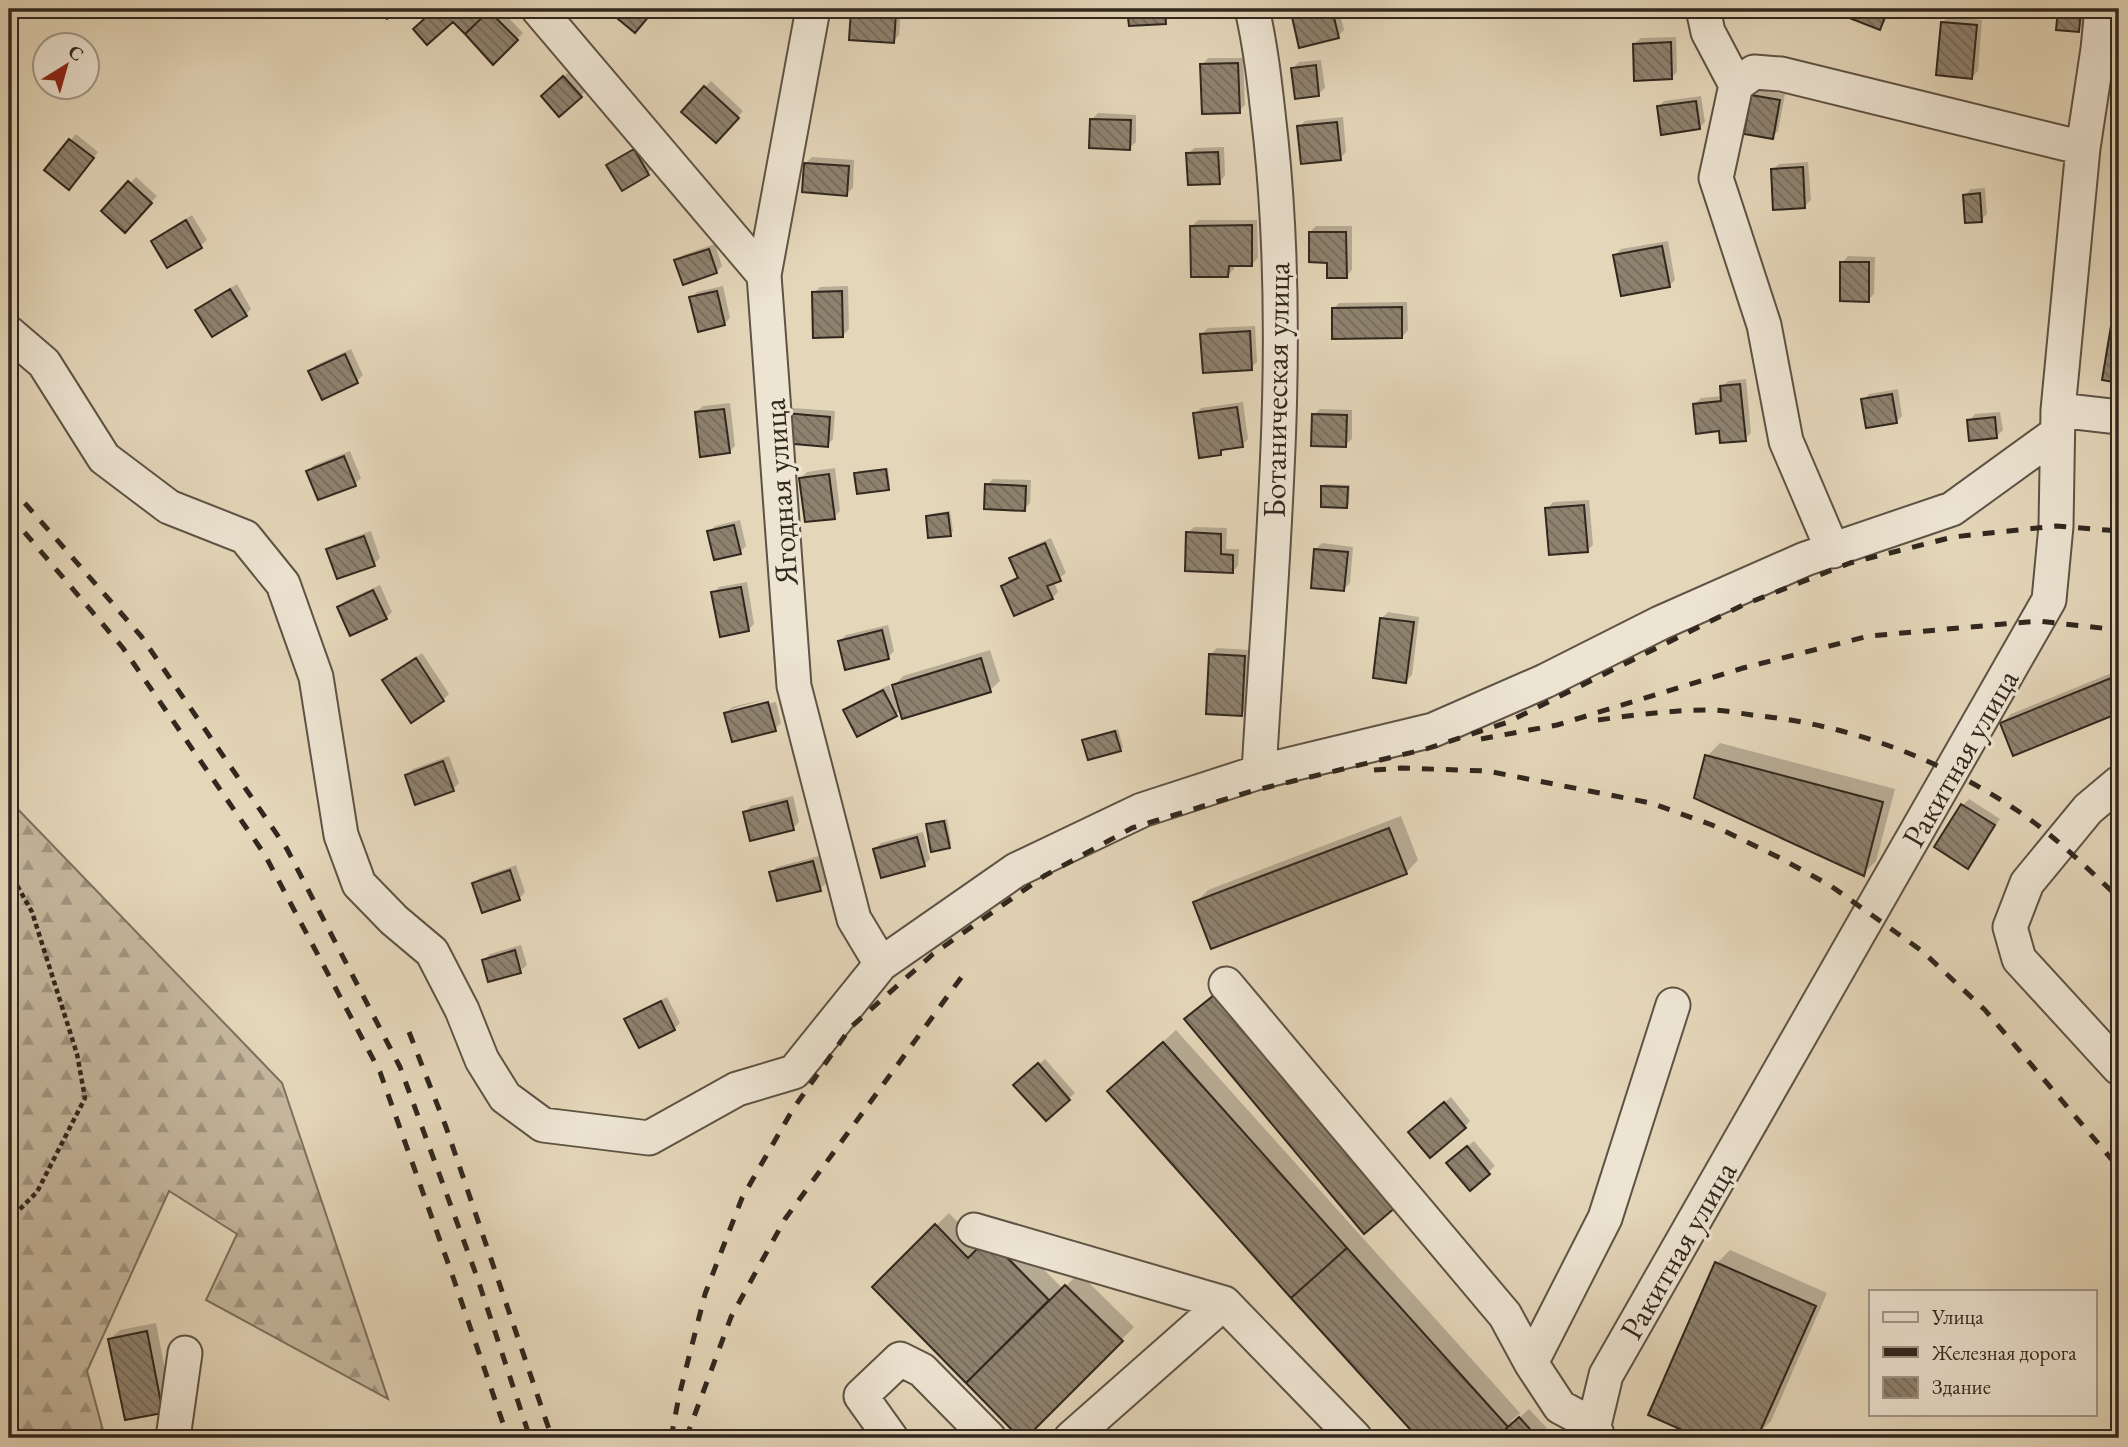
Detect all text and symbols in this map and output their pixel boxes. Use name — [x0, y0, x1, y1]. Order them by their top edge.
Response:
north arrow — [32, 32, 102, 102]
text: С — [63, 39, 89, 67]
street label: Ботаническая улица — [1253, 261, 1299, 518]
street label: Ягодная улица — [753, 397, 808, 588]
street label: Ракитная улица — [1892, 661, 2028, 855]
street label: Ракитная улица — [1610, 1153, 1746, 1347]
legend — [1869, 1290, 2096, 1416]
text: Улица — [1931, 1303, 1984, 1330]
text: Железная дорога — [1931, 1339, 2077, 1366]
text: Здание — [1932, 1373, 1991, 1400]

